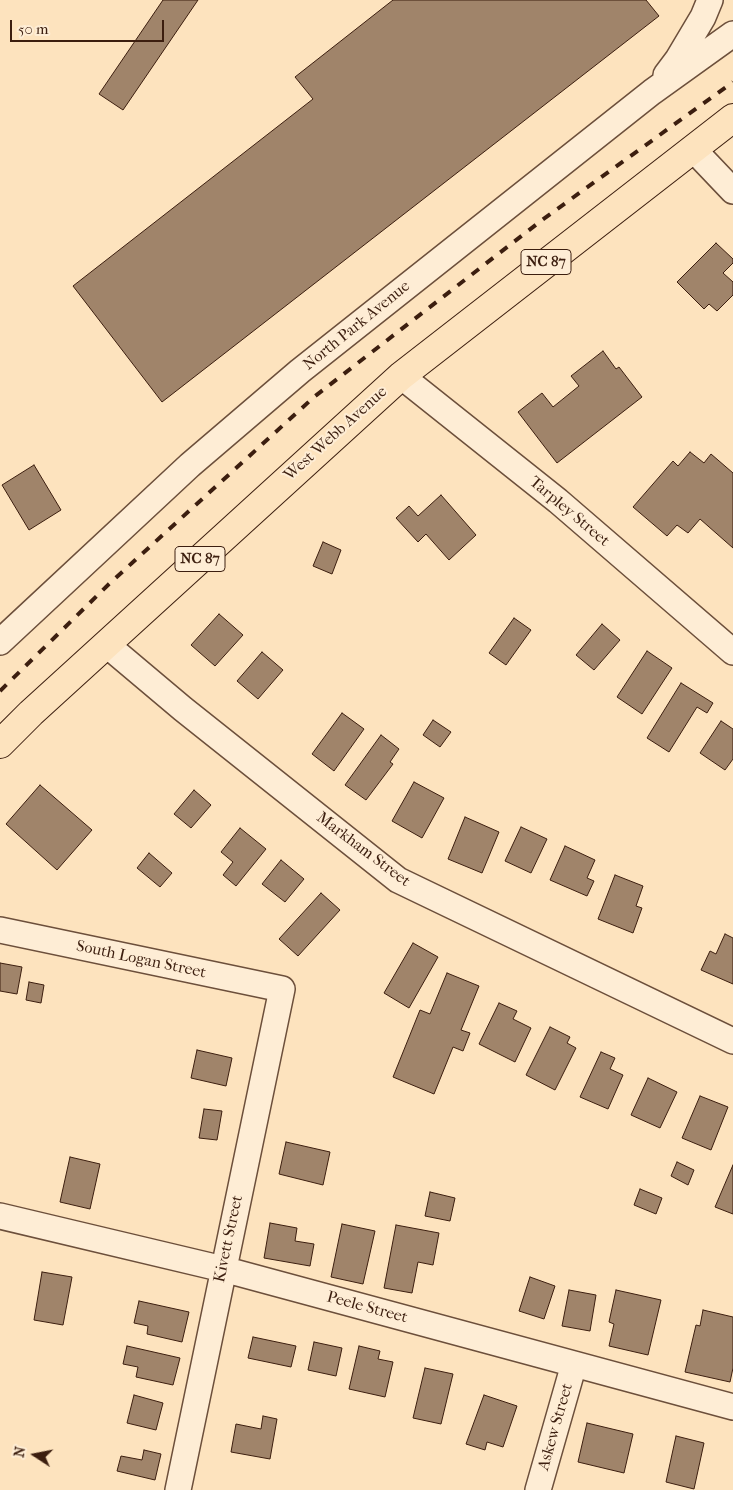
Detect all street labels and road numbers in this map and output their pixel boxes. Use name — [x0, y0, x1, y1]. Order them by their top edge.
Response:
road number: NC 87 — [521, 250, 571, 274]
street label: North Park Avenue — [300, 277, 414, 375]
street label: West Webb Avenue — [281, 383, 391, 485]
street label: Tarpley Street — [525, 473, 613, 551]
road number: NC 87 — [175, 546, 225, 572]
street label: Markham Street — [312, 809, 414, 891]
street label: South Logan Street — [74, 937, 208, 983]
street label: Kivett Street — [210, 1194, 248, 1284]
street label: Peele Street — [324, 1288, 410, 1328]
street label: Askew Street — [534, 1381, 578, 1473]

